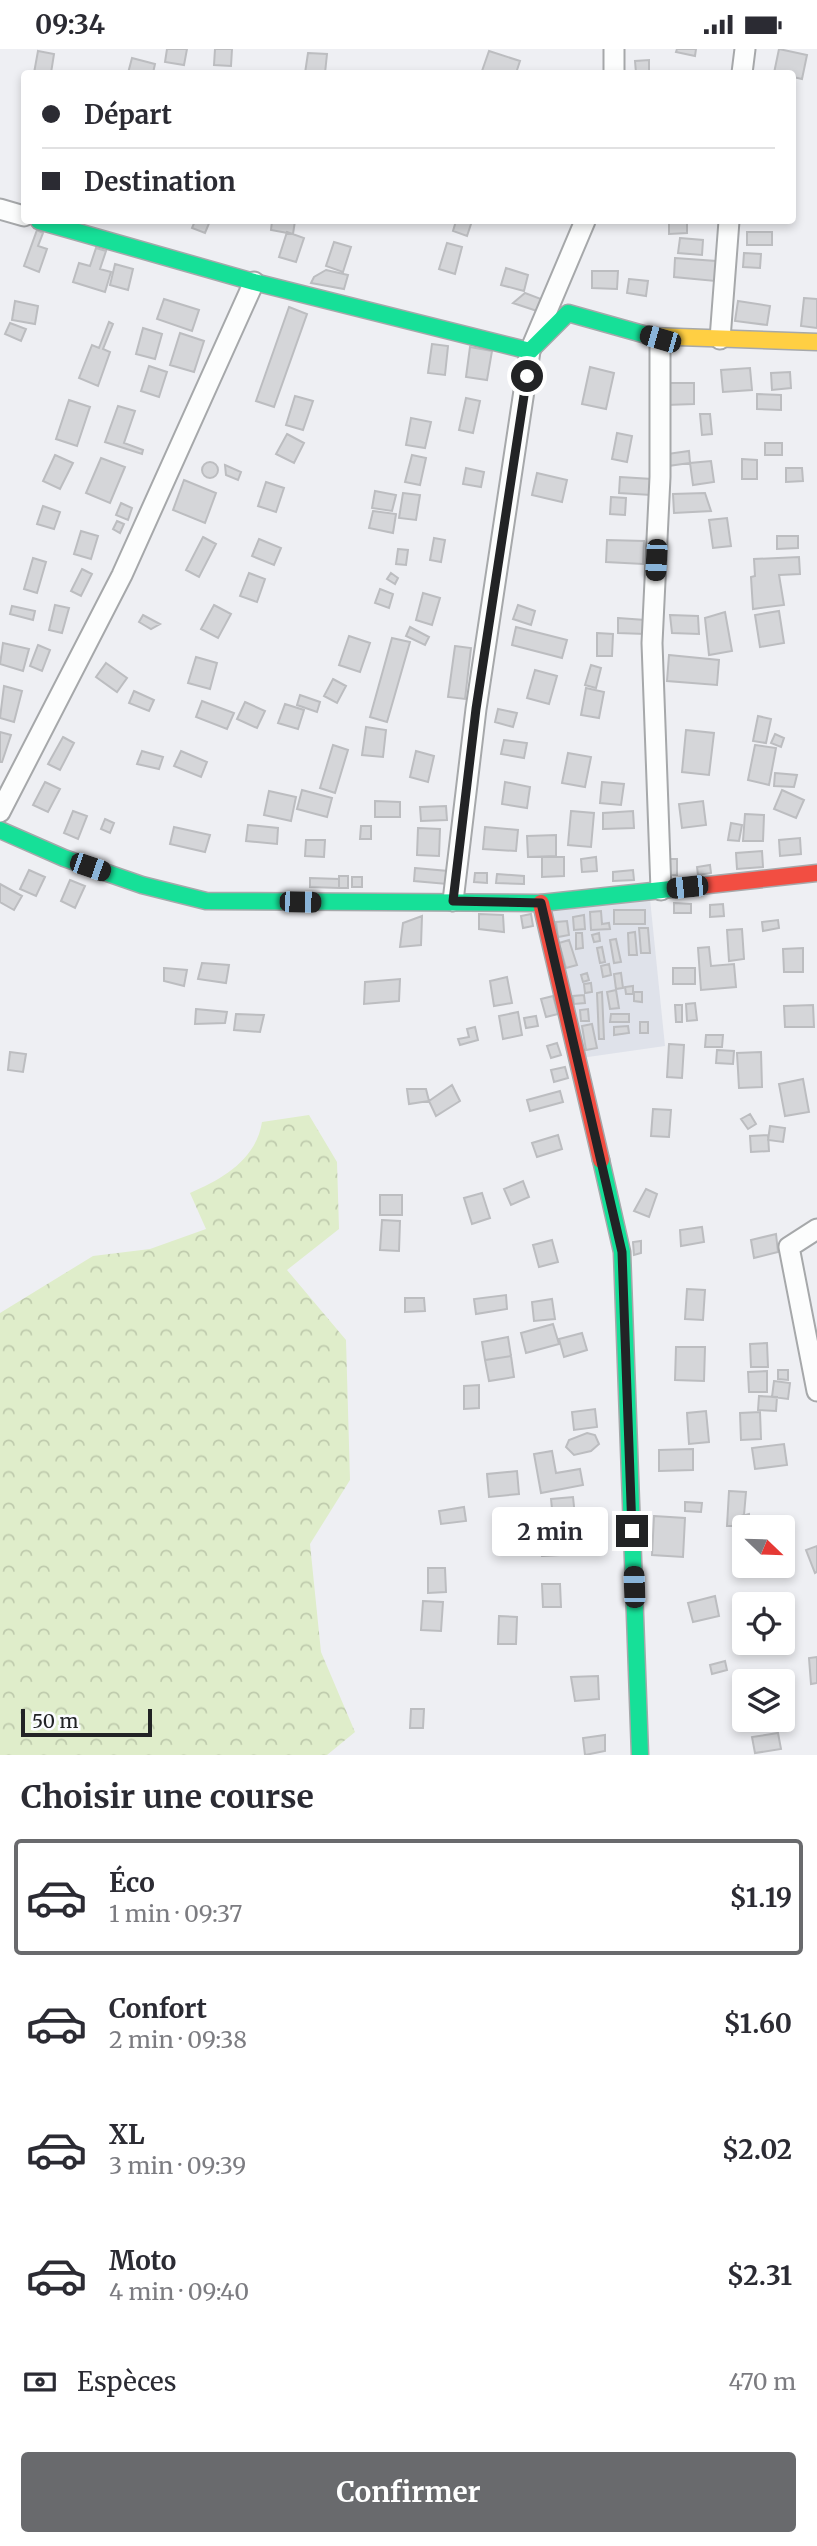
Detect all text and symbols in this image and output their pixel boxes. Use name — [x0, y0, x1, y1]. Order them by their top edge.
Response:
text: 09:34 — [35, 8, 105, 41]
text: Départ — [84, 98, 172, 131]
text: Destination — [84, 165, 236, 198]
car — [637, 323, 684, 355]
route start — [511, 360, 543, 392]
car — [645, 538, 668, 582]
car — [67, 850, 114, 884]
car — [666, 874, 709, 900]
car — [279, 891, 322, 913]
callout: 2 min — [492, 1507, 608, 1555]
route end — [616, 1515, 648, 1547]
north arrow — [732, 1515, 794, 1579]
map controls — [732, 1515, 795, 1732]
text: 2 min — [517, 1517, 583, 1546]
car — [623, 1566, 646, 1608]
button: locate — [732, 1592, 795, 1655]
button: layers — [732, 1669, 795, 1732]
scale bar — [21, 1706, 152, 1738]
text: 50 m — [32, 1709, 78, 1733]
text: Choisir une course — [21, 1777, 314, 1817]
icon: car — [25, 1866, 88, 1929]
text: Éco — [109, 1866, 155, 1899]
text: $1.19 — [729, 1881, 792, 1914]
text: 1 min · 09:37 — [109, 1899, 242, 1928]
icon: car — [25, 1992, 88, 2055]
text: Confort — [109, 1992, 207, 2025]
text: $1.60 — [723, 2007, 792, 2040]
text: 2 min · 09:38 — [109, 2025, 247, 2054]
icon: car — [25, 2118, 88, 2181]
text: XL — [109, 2118, 145, 2151]
text: $2.02 — [722, 2133, 792, 2166]
text: 3 min · 09:39 — [109, 2151, 246, 2180]
icon: car — [25, 2244, 88, 2307]
text: Moto — [109, 2244, 176, 2277]
text: $2.31 — [727, 2259, 792, 2292]
text: 4 min · 09:40 — [109, 2277, 249, 2306]
icon: cash — [21, 2363, 59, 2401]
text: Espèces — [77, 2365, 177, 2398]
text: 470 m — [729, 2367, 796, 2396]
button: Confirmer — [21, 2452, 796, 2532]

